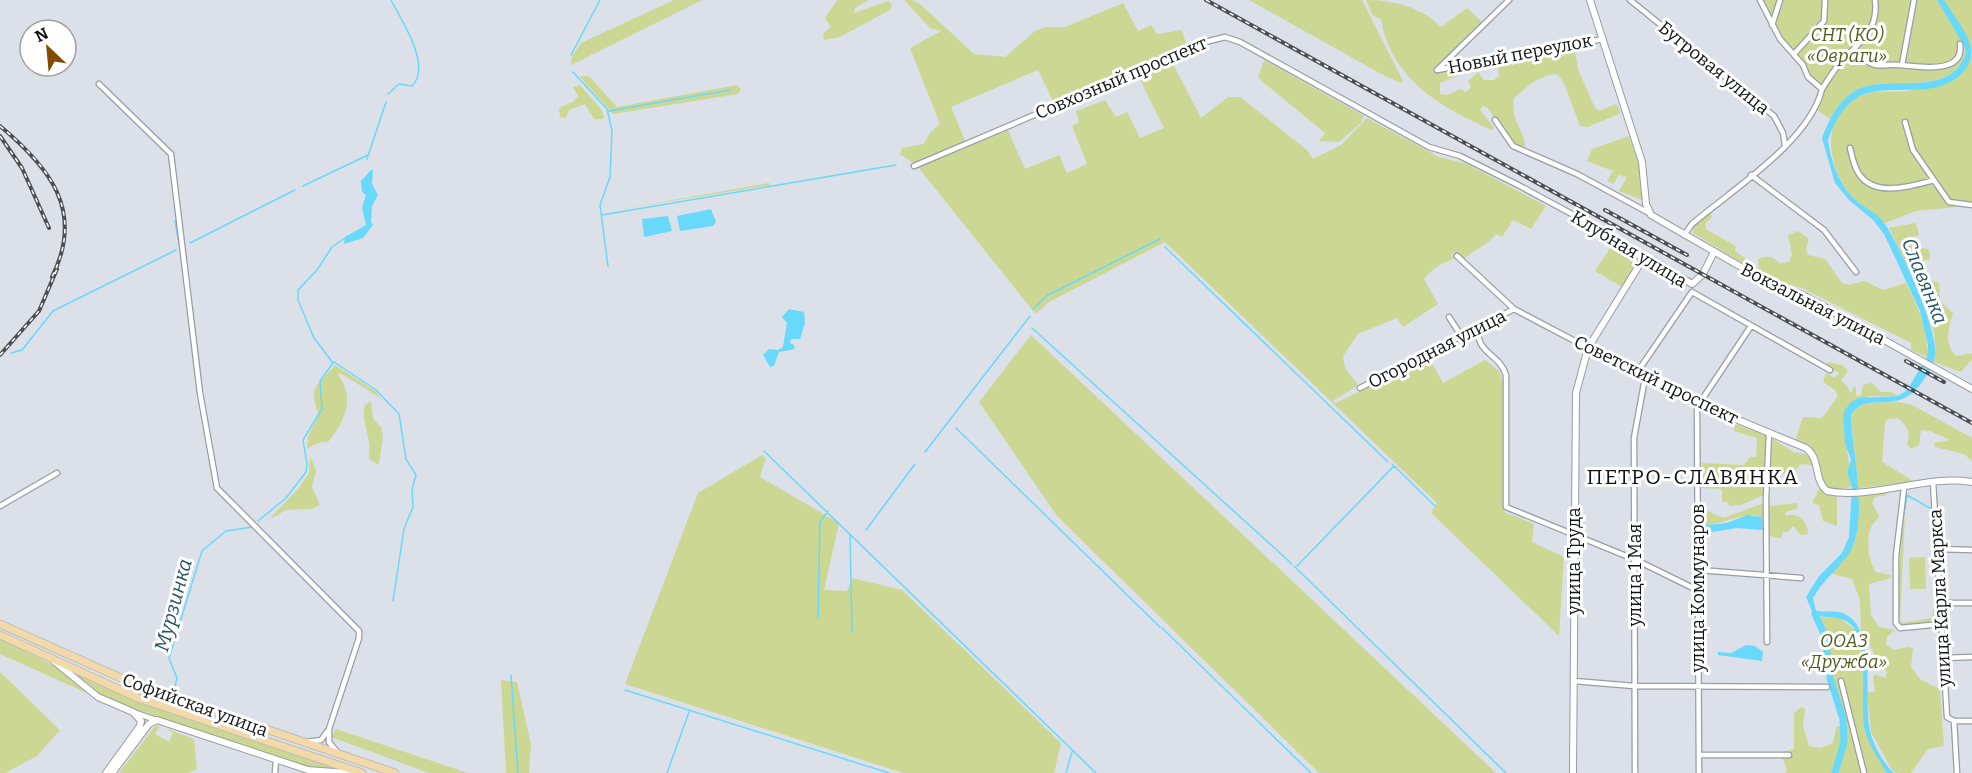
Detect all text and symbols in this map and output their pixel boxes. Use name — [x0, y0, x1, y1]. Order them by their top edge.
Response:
street label: Бугровая улица — [1654, 17, 1774, 119]
north arrow — [18, 18, 78, 78]
text: N — [32, 24, 51, 46]
park label: СНТ (КО) «Овраги» — [1807, 24, 1887, 67]
street label: Новый переулок — [1446, 29, 1594, 79]
street label: Совхозный проспект — [1032, 32, 1210, 124]
street label: Клубная улица — [1567, 206, 1691, 292]
water label: Славянка — [1897, 234, 1953, 328]
street label: Вокзальная улица — [1737, 258, 1889, 350]
street label: Огородная улица — [1364, 305, 1510, 393]
street label: Советский проспект — [1570, 331, 1742, 429]
district label: ПЕТРО-СЛАВЯНКА — [1587, 464, 1799, 490]
street label: улица Коммунаров — [1687, 504, 1709, 673]
street label: улица Труда — [1563, 507, 1585, 616]
street label: улица Карла Маркса — [1924, 508, 1956, 689]
street label: улица 1 Мая — [1624, 523, 1646, 628]
water label: Мурзинка — [149, 556, 197, 654]
park label: ООАЗ «Дружба» — [1801, 630, 1887, 673]
street label: Софийская улица — [119, 668, 271, 742]

